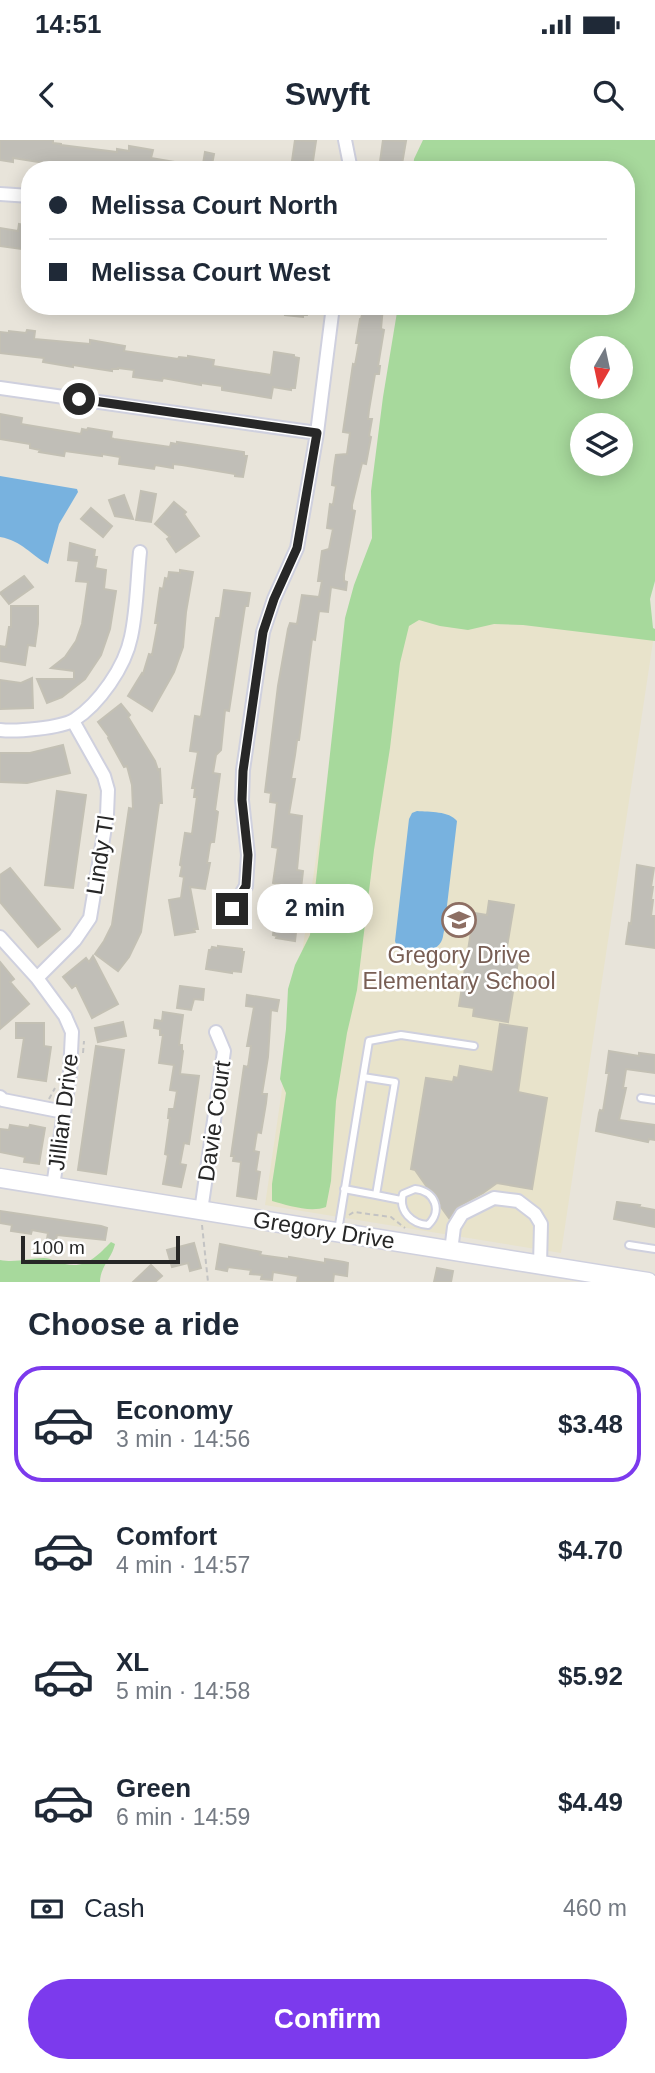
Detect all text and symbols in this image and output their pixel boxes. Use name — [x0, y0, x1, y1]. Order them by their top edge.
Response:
text: 14:51 — [35, 9, 102, 39]
icon: back — [28, 76, 66, 114]
text: Swyft — [285, 76, 370, 112]
icon: search — [589, 76, 627, 114]
text: Melissa Court North — [91, 190, 338, 220]
text: Melissa Court West — [91, 257, 330, 287]
north arrow — [570, 336, 634, 399]
map controls — [570, 336, 633, 476]
route start — [63, 383, 95, 415]
button: layers — [570, 413, 633, 476]
street label: Lindy Tl — [81, 813, 119, 897]
callout: 2 min — [256, 884, 372, 934]
route end — [216, 893, 248, 925]
text: 2 min — [285, 895, 345, 921]
school or university icon: Gregory Drive Elementary School — [440, 901, 478, 939]
place label: Gregory Drive Elementary School — [362, 942, 556, 994]
street label: Jillian Drive — [43, 1052, 83, 1172]
street label: Davie Court — [193, 1058, 235, 1183]
street label: Gregory Drive — [251, 1206, 397, 1254]
scale bar — [21, 1233, 180, 1265]
text: 100 m — [32, 1237, 85, 1258]
text: Choose a ride — [28, 1306, 240, 1342]
icon: car — [32, 1393, 95, 1456]
text: Economy — [116, 1395, 233, 1425]
text: $3.48 — [558, 1409, 623, 1439]
text: 3 min · 14:56 — [116, 1426, 250, 1452]
icon: car — [32, 1519, 95, 1582]
text: Comfort — [116, 1521, 217, 1551]
text: $4.70 — [558, 1535, 623, 1565]
text: 4 min · 14:57 — [116, 1552, 250, 1578]
icon: car — [32, 1645, 95, 1708]
text: XL — [116, 1647, 149, 1677]
text: $5.92 — [558, 1661, 623, 1691]
text: 5 min · 14:58 — [116, 1678, 250, 1704]
icon: car — [32, 1771, 95, 1834]
text: Green — [116, 1773, 191, 1803]
text: $4.49 — [558, 1787, 623, 1817]
text: 6 min · 14:59 — [116, 1804, 250, 1830]
icon: cash — [28, 1890, 66, 1928]
text: Cash — [84, 1893, 145, 1923]
text: 460 m — [563, 1895, 627, 1921]
button: Confirm — [28, 1979, 627, 2059]

